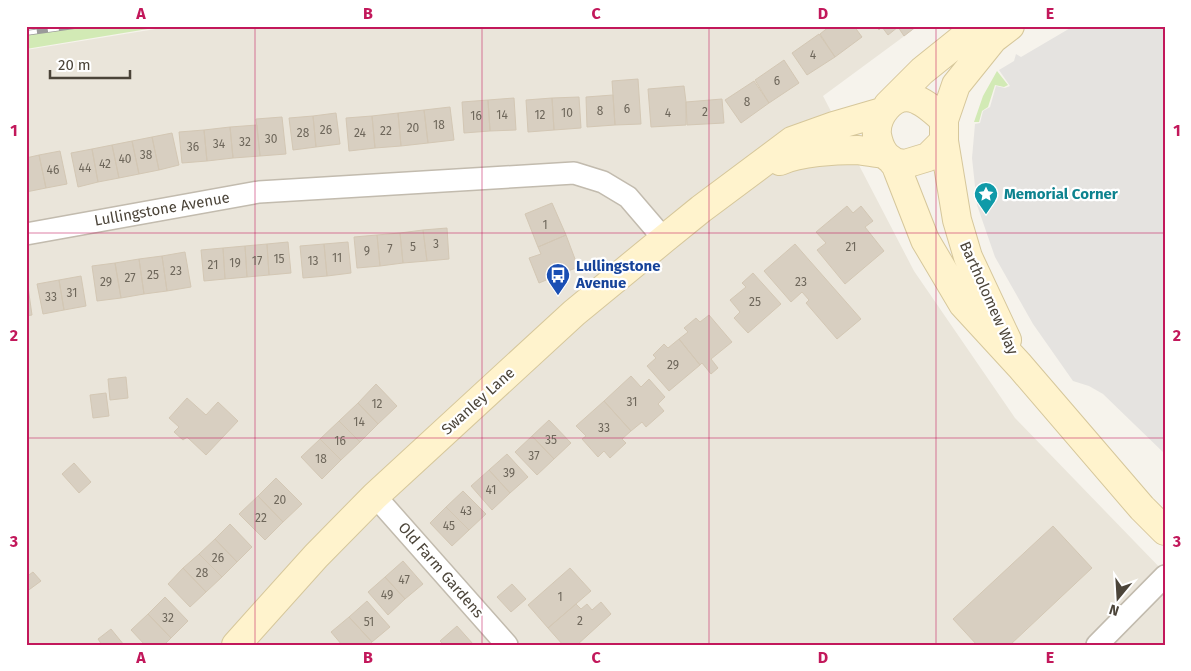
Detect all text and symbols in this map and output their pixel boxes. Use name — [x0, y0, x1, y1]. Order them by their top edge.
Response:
text: A — [135, 4, 146, 23]
text: B — [363, 4, 373, 23]
text: C — [591, 4, 601, 23]
text: D — [818, 4, 828, 23]
text: E — [1046, 4, 1054, 23]
scale bar — [50, 48, 130, 80]
house number: 4 — [810, 48, 817, 62]
text: 20 m — [58, 56, 91, 74]
house number: 6 — [774, 74, 780, 88]
house number: 8 — [744, 95, 751, 109]
house number: 6 — [624, 102, 630, 116]
house number: 8 — [597, 104, 604, 118]
house number: 2 — [702, 105, 708, 119]
house number: 10 — [561, 106, 573, 120]
house number: 4 — [665, 106, 672, 120]
house number: 14 — [496, 108, 508, 122]
house number: 12 — [534, 108, 546, 122]
house number: 16 — [470, 109, 482, 123]
house number: 18 — [433, 118, 445, 132]
text: 1 — [10, 121, 18, 140]
house number: 20 — [407, 121, 420, 135]
text: 1 — [1173, 121, 1181, 140]
house number: 26 — [320, 123, 332, 137]
house number: 22 — [380, 124, 392, 138]
house number: 28 — [297, 126, 310, 140]
house number: 24 — [354, 126, 367, 140]
house number: 30 — [265, 132, 278, 146]
house number: 32 — [239, 135, 251, 149]
house number: 34 — [213, 137, 226, 151]
house number: 36 — [187, 140, 199, 154]
house number: 38 — [140, 148, 153, 162]
house number: 40 — [118, 152, 132, 166]
house number: 42 — [99, 157, 111, 171]
house number: 44 — [79, 161, 92, 175]
house number: 46 — [47, 163, 59, 177]
place icon: Memorial Corner — [973, 181, 999, 215]
place label: Memorial Corner — [1004, 185, 1119, 203]
street label: Lullingstone Avenue — [93, 188, 231, 230]
house number: 1 — [542, 218, 548, 232]
house number: 3 — [433, 237, 439, 251]
street label: Bartholomew Way — [956, 239, 1022, 358]
house number: 5 — [410, 240, 416, 254]
house number: 21 — [846, 240, 856, 254]
house number: 7 — [387, 242, 393, 256]
house number: 9 — [364, 244, 370, 258]
house number: 11 — [332, 251, 342, 265]
house number: 15 — [273, 252, 285, 266]
house number: 17 — [252, 254, 262, 268]
house number: 13 — [307, 254, 319, 268]
house number: 19 — [229, 256, 241, 270]
place label: Lullingstone Avenue — [575, 257, 660, 292]
house number: 21 — [208, 258, 218, 272]
bus stop icon: Lullingstone Avenue — [545, 262, 571, 296]
house number: 23 — [170, 264, 182, 278]
house number: 25 — [147, 268, 159, 282]
house number: 27 — [124, 271, 136, 285]
house number: 29 — [100, 275, 112, 289]
house number: 23 — [795, 275, 807, 289]
house number: 31 — [67, 286, 77, 300]
house number: 33 — [45, 290, 57, 304]
house number: 25 — [749, 295, 761, 309]
text: 2 — [10, 326, 18, 345]
text: 2 — [1173, 326, 1181, 345]
house number: 29 — [667, 358, 679, 372]
street label: Swanley Lane — [438, 364, 518, 438]
house number: 31 — [627, 395, 637, 409]
house number: 12 — [371, 397, 383, 411]
house number: 14 — [353, 415, 365, 429]
house number: 33 — [598, 421, 610, 435]
house number: 35 — [545, 433, 557, 447]
house number: 16 — [334, 434, 346, 448]
house number: 37 — [528, 449, 540, 463]
house number: 18 — [315, 452, 327, 466]
house number: 39 — [503, 466, 515, 480]
house number: 41 — [486, 483, 496, 497]
house number: 20 — [274, 493, 287, 507]
house number: 43 — [460, 504, 472, 518]
house number: 22 — [255, 511, 267, 525]
street label: Old Farm Gardens — [395, 519, 487, 621]
house number: 45 — [443, 519, 455, 533]
text: 3 — [9, 532, 18, 551]
text: 3 — [1172, 532, 1181, 551]
house number: 26 — [212, 551, 224, 565]
house number: 28 — [196, 566, 209, 580]
house number: 47 — [398, 573, 410, 587]
north arrow — [1094, 574, 1144, 624]
house number: 49 — [381, 588, 393, 602]
house number: 1 — [557, 590, 563, 604]
text: N — [1107, 600, 1121, 619]
house number: 32 — [162, 611, 174, 625]
house number: 2 — [577, 614, 583, 628]
house number: 51 — [364, 615, 374, 629]
text: A — [135, 648, 146, 667]
text: B — [363, 648, 373, 667]
text: C — [591, 648, 601, 667]
text: D — [818, 648, 828, 667]
text: E — [1046, 648, 1054, 667]

